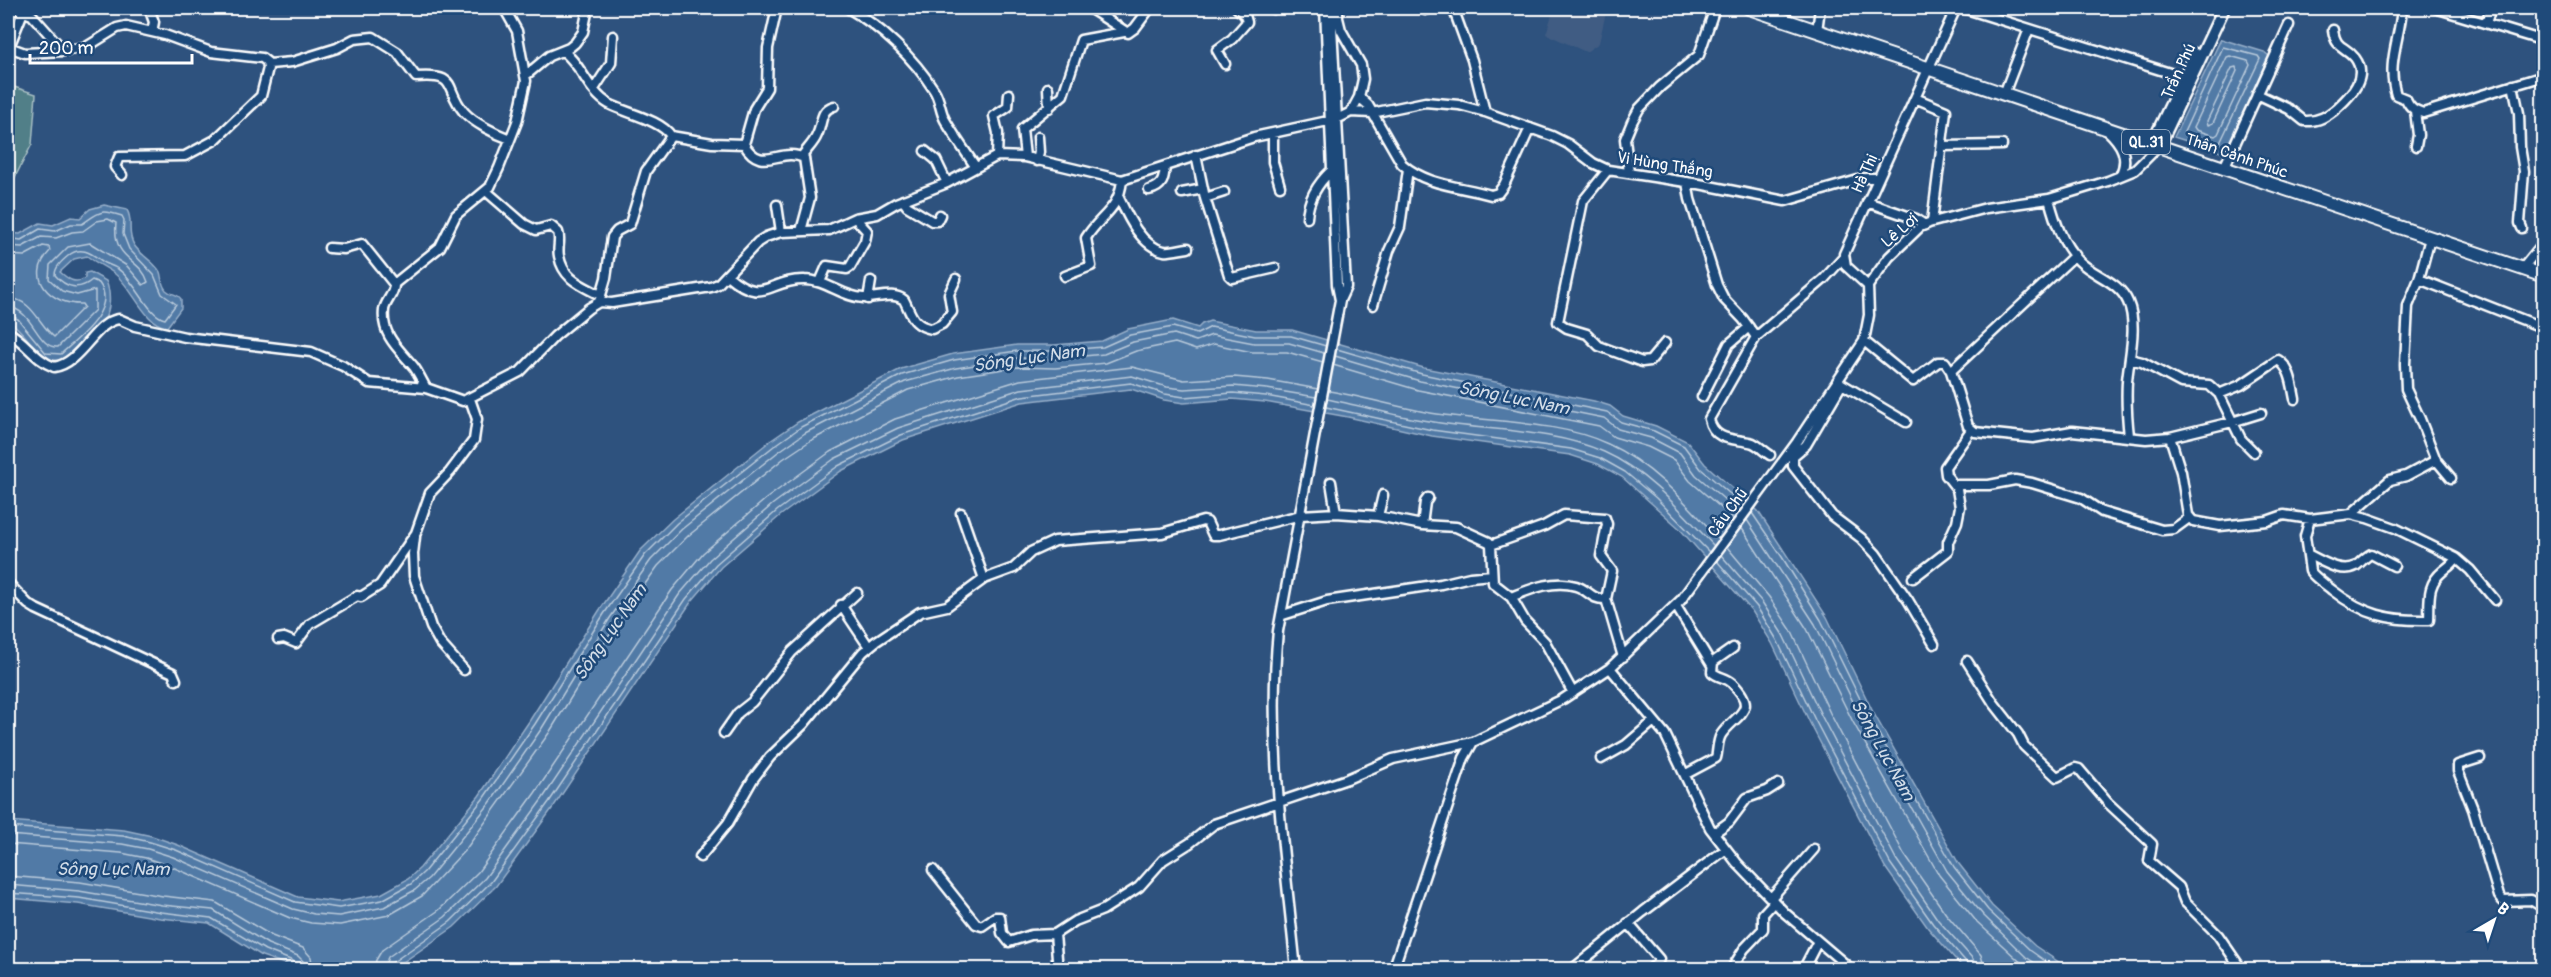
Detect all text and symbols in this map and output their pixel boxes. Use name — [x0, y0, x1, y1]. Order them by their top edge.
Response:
scale bar — [30, 27, 192, 65]
text: 200 m — [39, 37, 94, 60]
street label: Trần Phú — [2156, 40, 2201, 103]
street label: Thân Cảnh Phúc — [2183, 129, 2291, 183]
road number: QL.31 — [2122, 130, 2170, 154]
street label: Vi Hùng Thắng — [1616, 148, 1714, 182]
street label: Hà Thị — [1847, 151, 1883, 196]
street label: Lê Lợi — [1877, 209, 1922, 252]
water label: Sông Lục Nam — [972, 339, 1087, 378]
water label: Sông Lục Nam — [1457, 376, 1572, 421]
street label: Cầu Chũ — [1703, 484, 1752, 541]
water label: Sông Lục Nam — [569, 579, 653, 685]
water label: Sông Lục Nam — [1845, 696, 1920, 806]
water label: Sông Lục Nam — [57, 858, 170, 881]
north arrow — [2464, 890, 2524, 950]
text: B — [2493, 898, 2513, 920]

